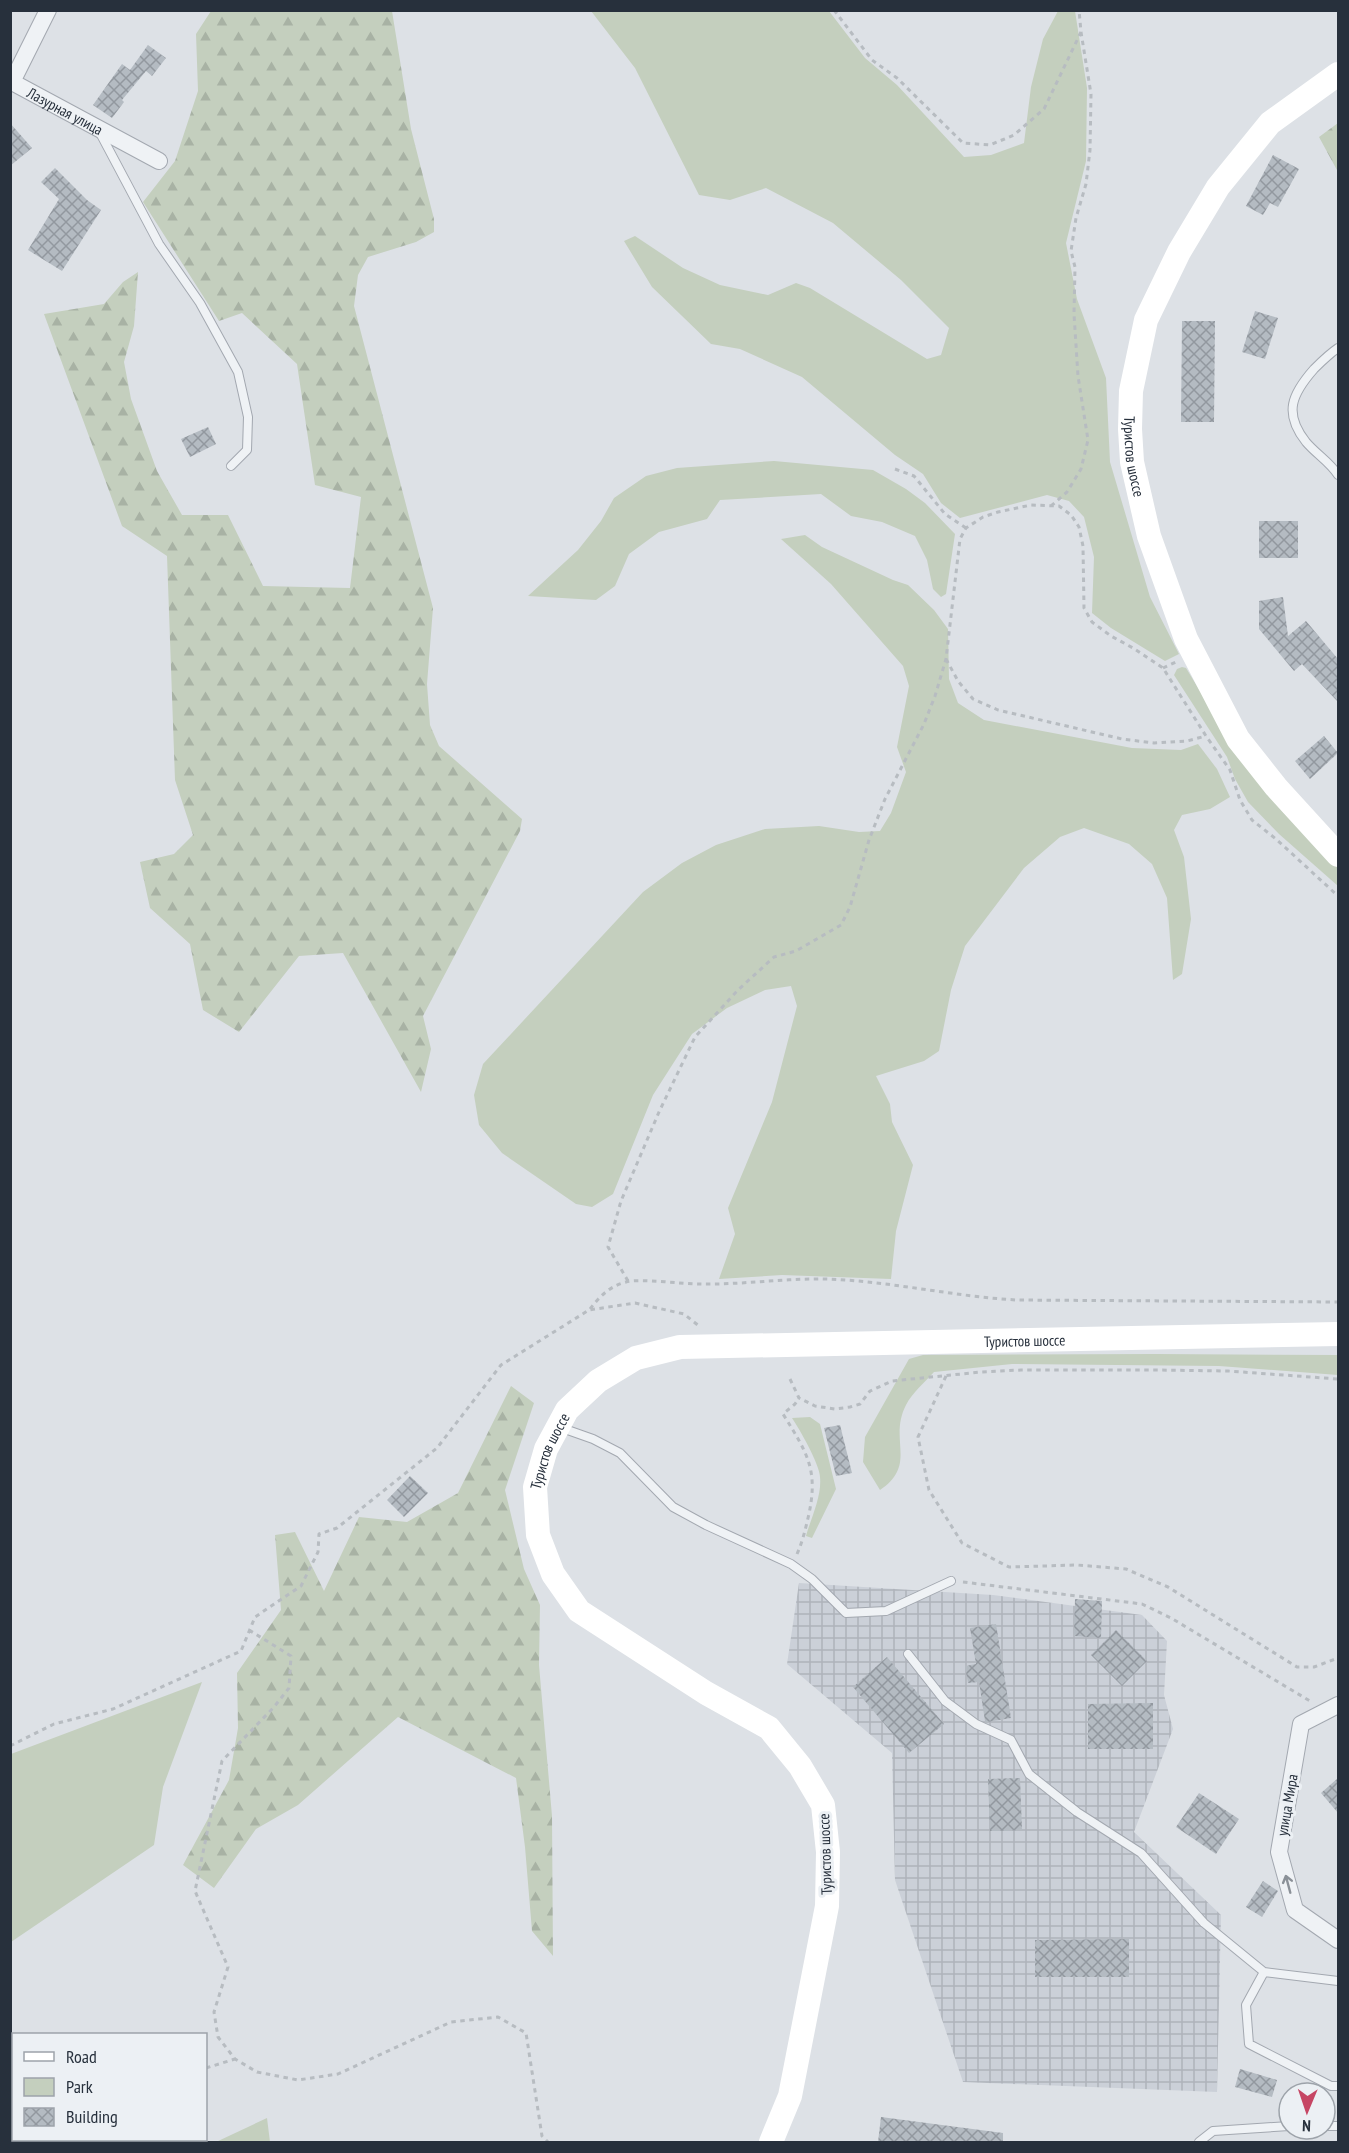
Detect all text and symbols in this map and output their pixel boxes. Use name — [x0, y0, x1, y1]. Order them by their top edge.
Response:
street label: Лазурная улица — [23, 82, 106, 139]
street label: Туристов шоссе — [1120, 416, 1149, 499]
street label: Туристов шоссе — [984, 1330, 1065, 1350]
street label: Туристов шоссе — [525, 1409, 573, 1491]
street label: улица Мира — [1272, 1773, 1302, 1837]
street label: Туристов шоссе — [814, 1813, 836, 1895]
one-way arrow — [1282, 1875, 1293, 1894]
legend — [12, 2033, 207, 2141]
text: Road — [66, 2045, 97, 2068]
text: Park — [66, 2075, 93, 2098]
north arrow — [1277, 2081, 1337, 2141]
text: Building — [66, 2105, 118, 2128]
text: N — [1302, 2116, 1311, 2136]

